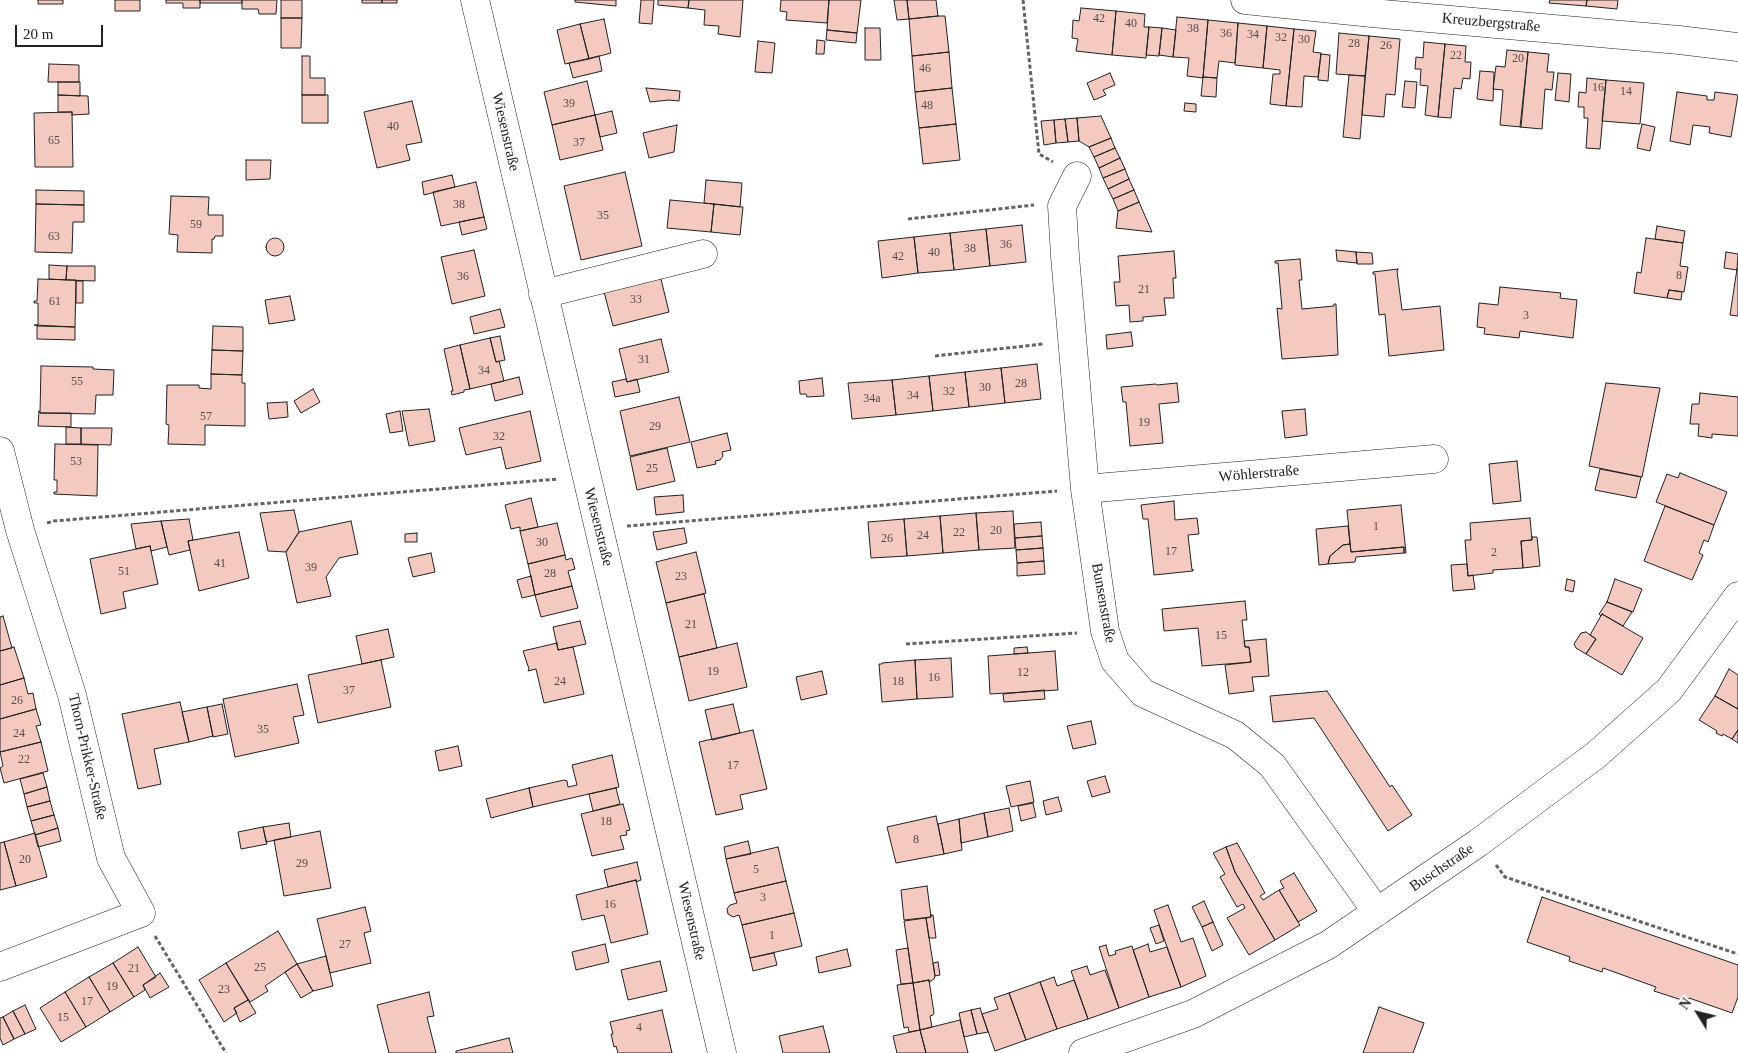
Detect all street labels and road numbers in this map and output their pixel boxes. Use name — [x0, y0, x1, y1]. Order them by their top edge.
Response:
street label: Kreuzbergstraße — [1441, 10, 1541, 36]
street label: Wiesenstraße — [487, 91, 523, 173]
street label: Wöhlerstraße — [1218, 462, 1300, 486]
street label: Wiesenstraße — [580, 486, 616, 568]
street label: Bunsenstraße — [1087, 562, 1119, 644]
street label: Thorn-Prikker-Straße — [64, 692, 110, 822]
street label: Buschstraße — [1407, 840, 1477, 896]
street label: Wiesenstraße — [673, 880, 709, 962]

